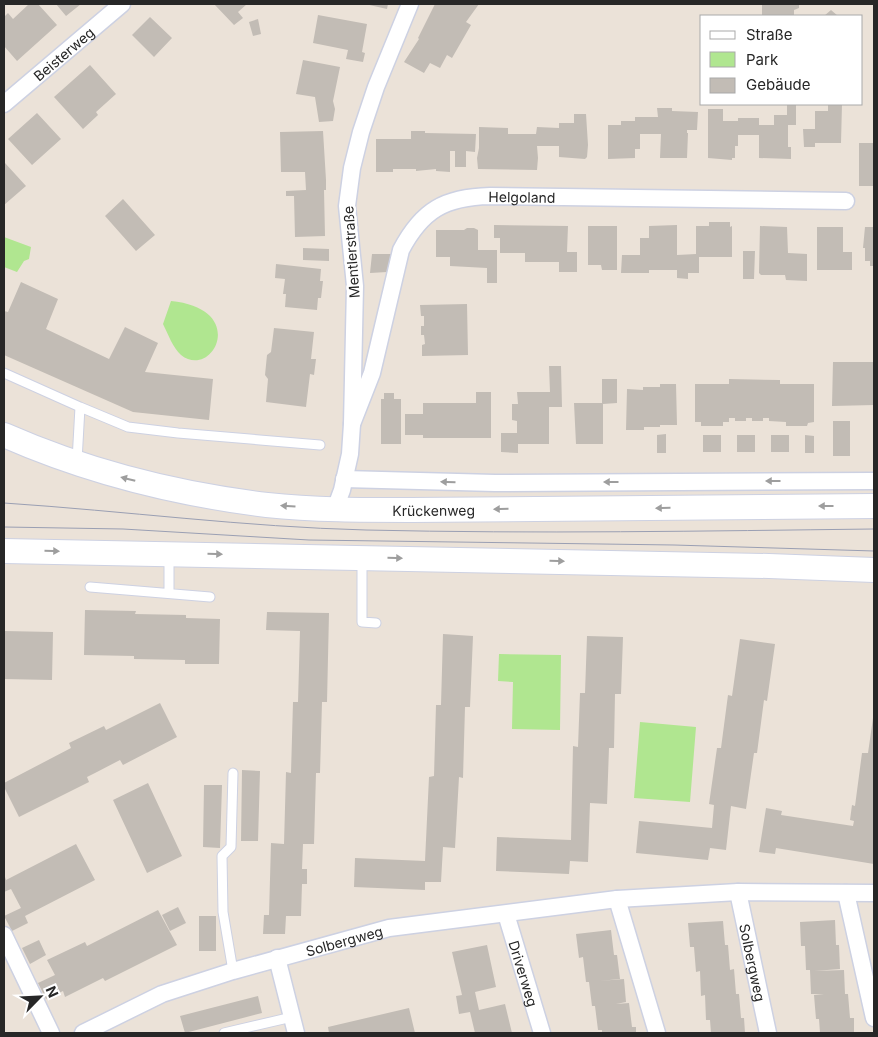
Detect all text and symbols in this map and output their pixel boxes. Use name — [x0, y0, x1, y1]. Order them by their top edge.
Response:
legend — [700, 15, 863, 105]
street label: Beisterweg — [30, 23, 97, 84]
text: Straße — [746, 25, 793, 44]
text: Park — [746, 50, 779, 69]
text: Gebäude — [746, 75, 811, 94]
street label: Helgoland — [488, 187, 556, 205]
street label: Mentlerstraße — [339, 205, 363, 299]
one-way arrow — [121, 475, 136, 483]
one-way arrow — [440, 477, 456, 485]
one-way arrow — [765, 477, 781, 485]
one-way arrow — [602, 478, 618, 486]
street label: Krückenweg — [392, 501, 475, 519]
one-way arrow — [280, 502, 296, 510]
one-way arrow — [817, 502, 833, 510]
one-way arrow — [655, 504, 671, 512]
one-way arrow — [492, 505, 508, 513]
one-way arrow — [45, 547, 61, 555]
one-way arrow — [207, 550, 223, 558]
one-way arrow — [387, 554, 403, 562]
one-way arrow — [550, 557, 566, 565]
street label: Solbergweg — [304, 922, 385, 959]
street label: Solbergweg — [736, 922, 770, 1003]
street label: Driverweg — [506, 938, 542, 1008]
north arrow — [15, 972, 65, 1022]
text: N — [42, 983, 62, 1000]

